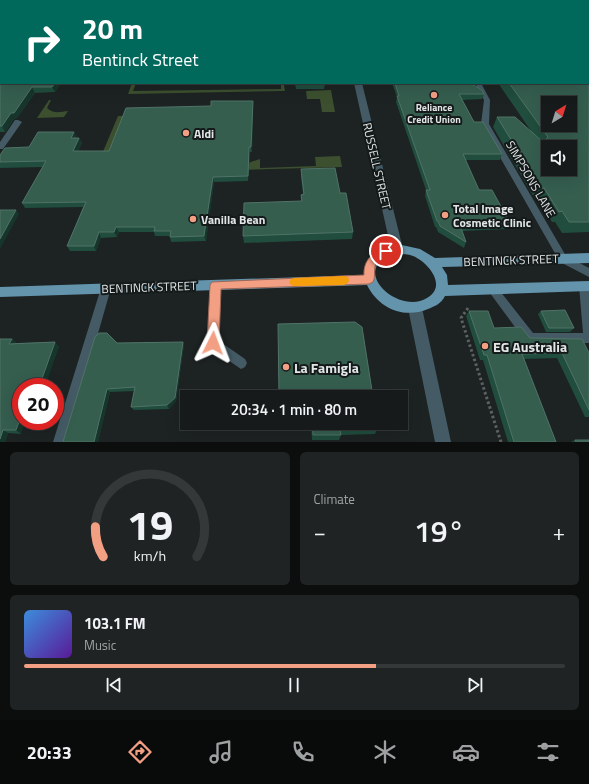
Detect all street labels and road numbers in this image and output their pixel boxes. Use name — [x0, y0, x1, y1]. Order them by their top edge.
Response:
street label: RUSSELL STREET — [358, 121, 396, 212]
street label: SIMPSONS LANE — [501, 137, 561, 221]
street label: BENTINCK STREET — [463, 249, 560, 271]
street label: BENTINCK STREET — [101, 276, 198, 298]

